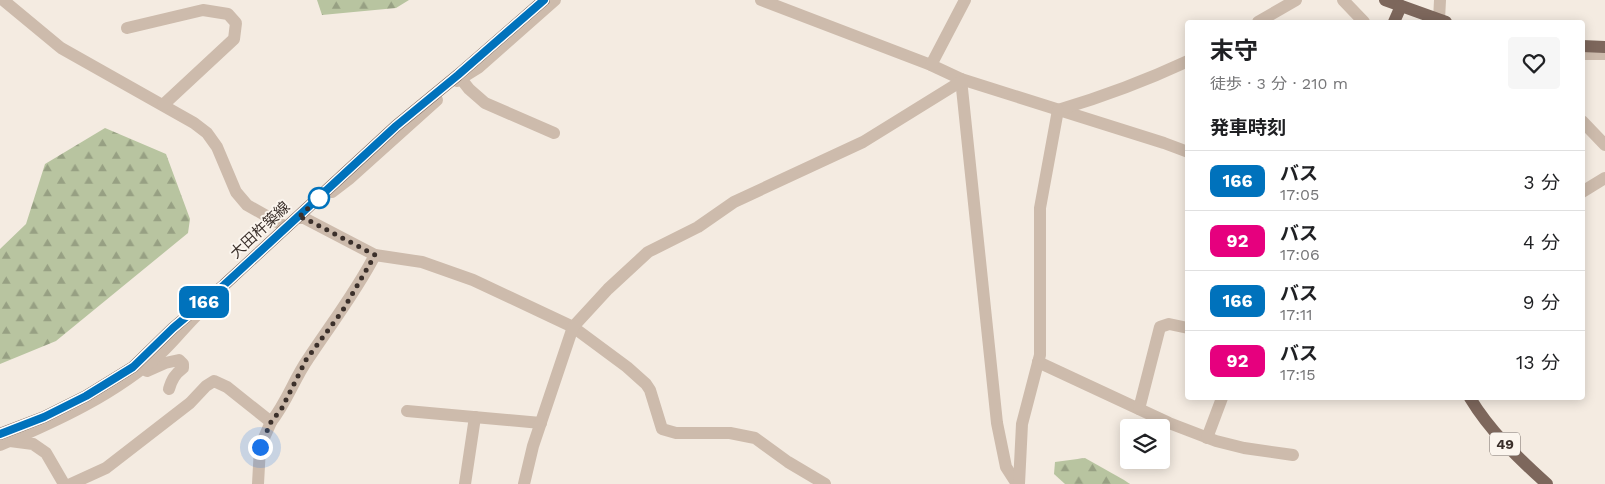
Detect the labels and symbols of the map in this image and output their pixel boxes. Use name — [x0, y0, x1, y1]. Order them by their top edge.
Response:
unlabelled marker — [308, 187, 330, 209]
street label: 大田杵築線 — [226, 198, 294, 262]
line badge: 166 — [175, 286, 233, 318]
road number: 49 — [1490, 432, 1520, 456]
your location — [248, 435, 273, 460]

